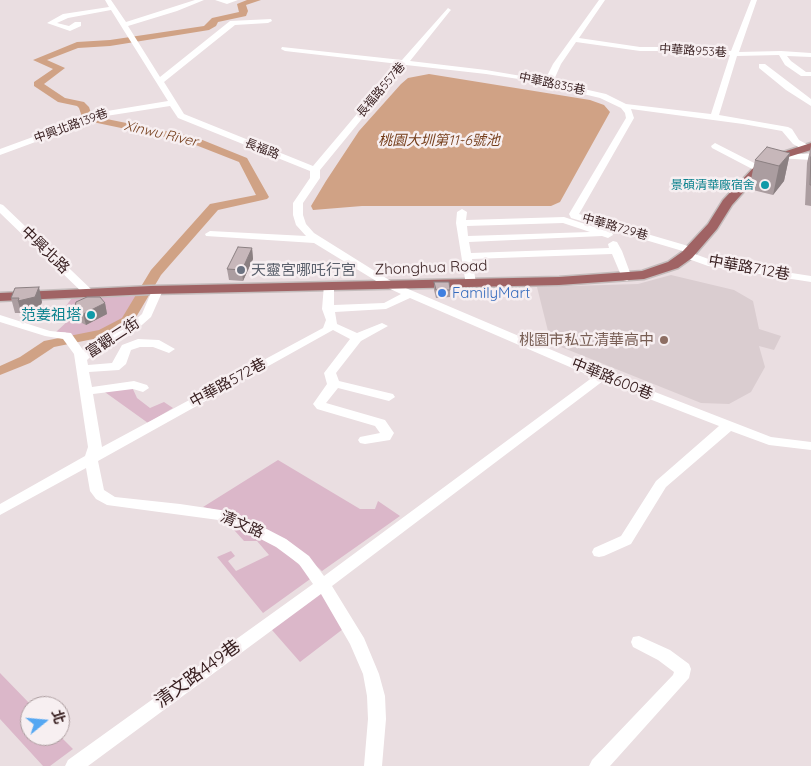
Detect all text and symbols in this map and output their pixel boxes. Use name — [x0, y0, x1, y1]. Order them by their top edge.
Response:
street label: 中華路953巷 — [659, 42, 727, 60]
street label: 長福路557巷 — [354, 60, 408, 120]
street label: 中華路835巷 — [518, 70, 586, 98]
street label: 中興北路139巷 — [32, 106, 110, 146]
water label: Xinwu River — [123, 117, 199, 151]
water label: 桃園大圳第11-6號池 — [378, 133, 500, 149]
street label: 長福路 — [243, 136, 281, 162]
place label: 景碩清華廠宿舍 — [671, 178, 755, 192]
marker: 景碩清華廠宿舍 — [759, 179, 771, 191]
street label: 中華路729巷 — [581, 211, 649, 243]
street label: 中興北路 — [17, 223, 73, 277]
street label: 中華路712巷 — [707, 252, 791, 284]
street label: Zhonghua Road — [374, 257, 488, 279]
place label: 天靈宮哪吒行宮 — [251, 261, 356, 279]
marker: 天靈宮哪吒行宮 — [235, 264, 247, 276]
place label: FamilyMart — [452, 284, 530, 302]
marker: FamilyMart — [436, 287, 448, 299]
place label: 范姜祖塔 — [21, 306, 81, 324]
marker: 范姜祖塔 — [85, 309, 97, 321]
street label: 富觀二街 — [83, 314, 143, 362]
place label: 桃園市私立清華高中 — [519, 331, 654, 349]
marker: 桃園市私立清華高中 — [658, 334, 670, 346]
street label: 中華路572巷 — [187, 355, 269, 411]
street label: 中華路600巷 — [569, 355, 655, 403]
street label: 清文路 — [218, 508, 266, 542]
street label: 清文路449巷 — [151, 636, 245, 712]
north arrow — [20, 696, 70, 746]
text: 北 — [48, 708, 69, 726]

